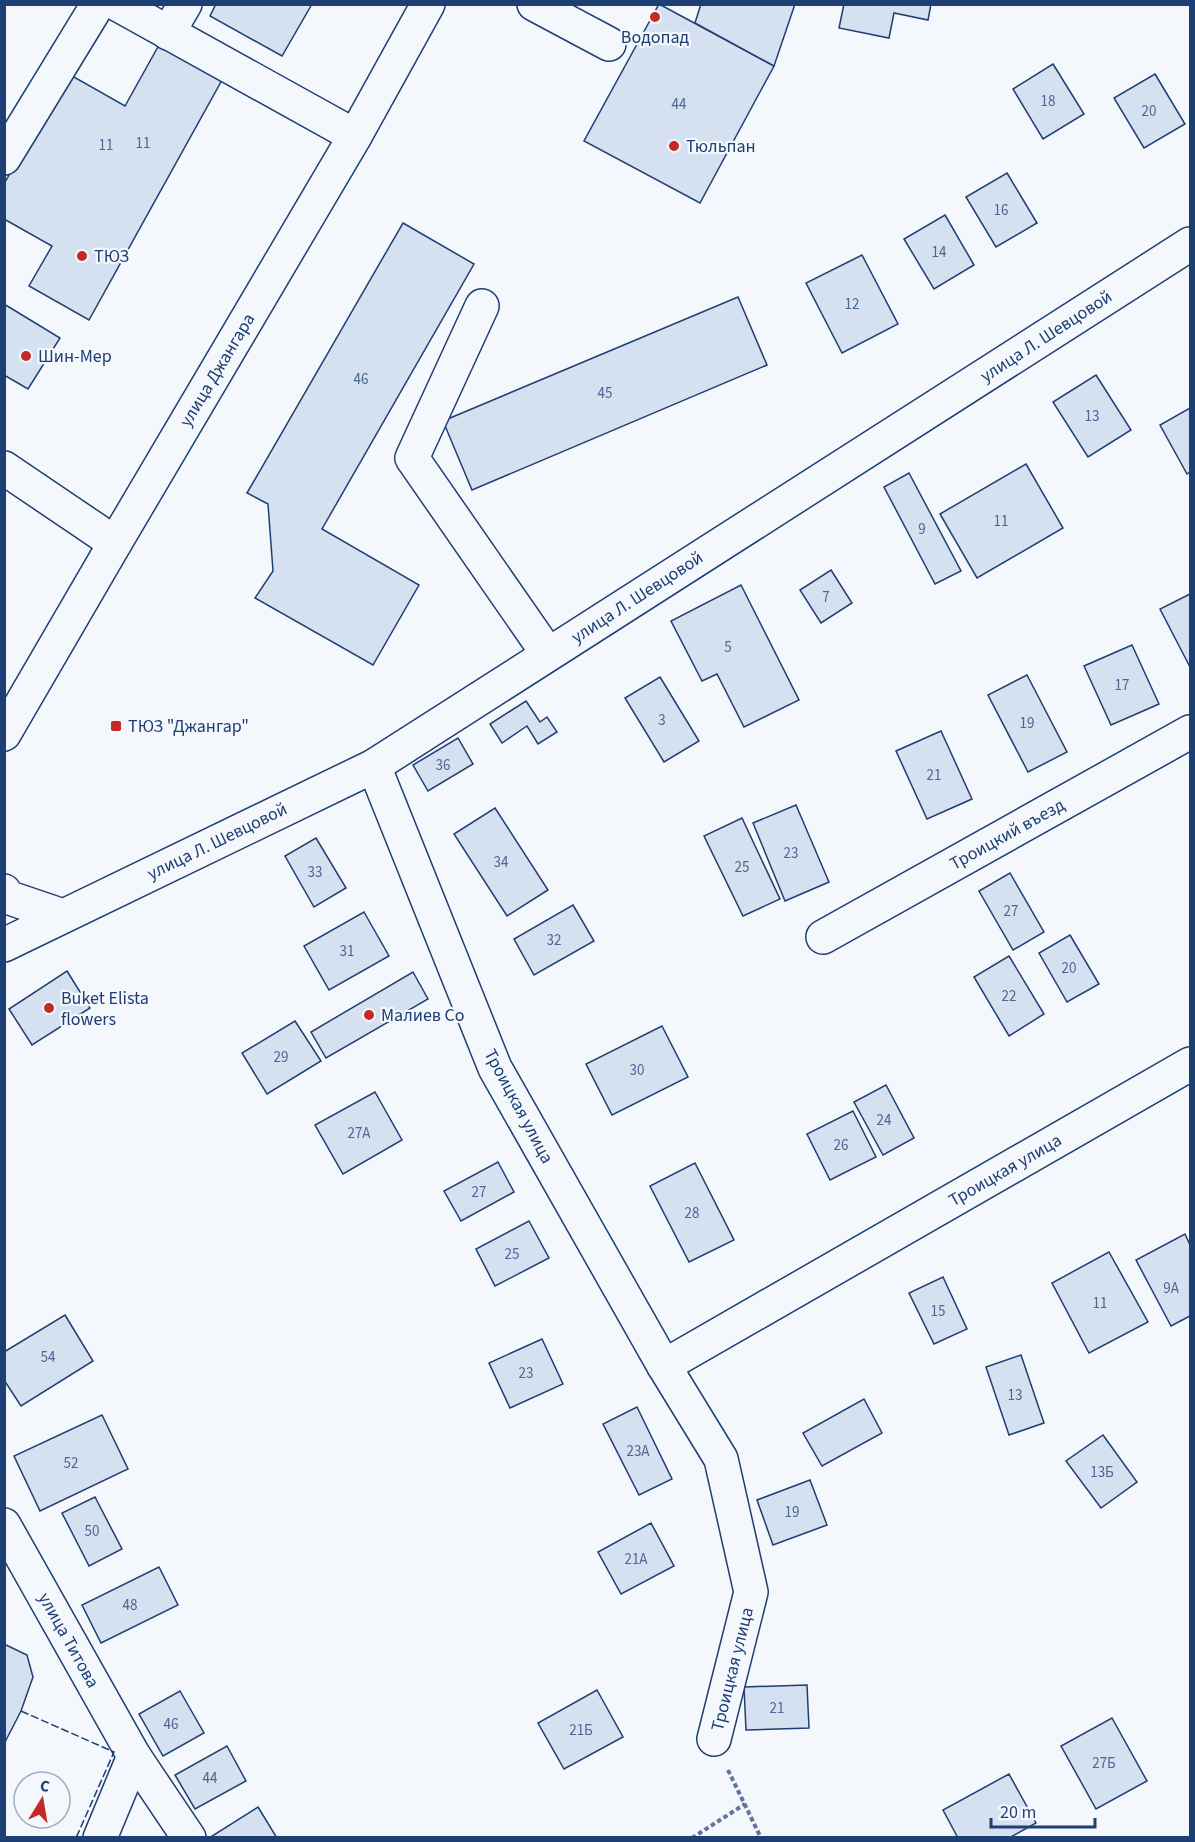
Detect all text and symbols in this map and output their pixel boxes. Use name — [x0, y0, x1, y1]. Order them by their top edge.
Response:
marker: Водопад — [648, 10, 662, 24]
place label: Водопад — [621, 25, 690, 50]
house number: 18 — [1041, 91, 1055, 112]
house number: 44 — [672, 94, 687, 115]
house number: 20 — [1142, 101, 1156, 122]
house number: 11 — [136, 133, 150, 154]
place label: Тюльпан — [686, 134, 756, 159]
house number: 11 — [99, 135, 113, 156]
marker: Тюльпан — [667, 139, 681, 153]
house number: 16 — [994, 200, 1008, 221]
house number: 14 — [932, 242, 947, 263]
place label: ТЮЗ — [94, 244, 129, 269]
marker: ТЮЗ — [75, 249, 89, 263]
street label: улица Л. Шевцовой — [975, 284, 1117, 389]
house number: 12 — [845, 294, 859, 315]
street label: улица Джангара — [174, 309, 261, 432]
place label: Шин-Мер — [38, 344, 112, 369]
marker: Шин-Мер — [19, 349, 33, 363]
house number: 46 — [354, 369, 368, 390]
house number: 45 — [598, 383, 612, 404]
house number: 13 — [1085, 406, 1099, 427]
house number: 11 — [994, 511, 1008, 532]
house number: 9 — [918, 519, 926, 540]
street label: улица Л. Шевцовой — [566, 545, 708, 650]
house number: 7 — [822, 587, 830, 608]
house number: 5 — [724, 637, 732, 658]
house number: 17 — [1115, 675, 1129, 696]
house number: 3 — [658, 710, 666, 731]
house number: 19 — [1020, 713, 1034, 734]
place label: ТЮЗ "Джангар" — [128, 714, 249, 739]
marker: ТЮЗ "Джангар" — [109, 719, 123, 733]
house number: 36 — [436, 755, 450, 776]
house number: 21 — [927, 765, 941, 786]
street label: Троицкий въезд — [945, 792, 1070, 876]
street label: улица Л. Шевцовой — [143, 797, 291, 886]
house number: 23 — [784, 843, 798, 864]
house number: 34 — [494, 852, 509, 873]
house number: 25 — [735, 857, 749, 878]
house number: 33 — [308, 862, 322, 883]
house number: 27 — [1004, 901, 1018, 922]
house number: 32 — [547, 930, 561, 951]
house number: 31 — [340, 941, 354, 962]
house number: 20 — [1062, 958, 1076, 979]
place label: Buket Elista flowers — [61, 986, 149, 1032]
house number: 22 — [1002, 986, 1016, 1007]
marker: Buket Elista flowers — [42, 1001, 56, 1015]
place label: Малиев Со — [381, 1003, 465, 1028]
marker: Малиев Со — [362, 1008, 376, 1022]
street label: Троицкая улица — [478, 1044, 559, 1168]
house number: 29 — [274, 1047, 288, 1068]
house number: 30 — [630, 1060, 644, 1081]
house number: 24 — [877, 1110, 892, 1131]
house number: 27А — [347, 1123, 371, 1144]
street label: Троицкая улица — [944, 1128, 1066, 1213]
house number: 26 — [834, 1135, 848, 1156]
house number: 27 — [472, 1182, 486, 1203]
house number: 28 — [685, 1203, 699, 1224]
house number: 25 — [505, 1244, 519, 1265]
house number: 9А — [1163, 1278, 1180, 1299]
house number: 11 — [1093, 1293, 1107, 1314]
house number: 15 — [931, 1301, 945, 1322]
house number: 54 — [41, 1347, 56, 1368]
house number: 23 — [519, 1363, 533, 1384]
house number: 13 — [1008, 1385, 1022, 1406]
house number: 23А — [626, 1441, 650, 1462]
house number: 52 — [64, 1453, 78, 1474]
house number: 13Б — [1090, 1462, 1114, 1483]
house number: 19 — [785, 1502, 799, 1523]
house number: 50 — [85, 1521, 99, 1542]
house number: 21А — [624, 1549, 648, 1570]
street label: улица Титова — [32, 1588, 105, 1693]
house number: 48 — [123, 1595, 137, 1616]
street label: Троицкая улица — [705, 1605, 760, 1734]
house number: 21 — [770, 1698, 784, 1719]
house number: 46 — [164, 1714, 178, 1735]
house number: 21Б — [569, 1720, 593, 1741]
house number: 27Б — [1092, 1753, 1116, 1774]
house number: 44 — [203, 1768, 218, 1789]
north arrow — [12, 1770, 72, 1830]
text: С — [38, 1775, 51, 1798]
scale bar — [991, 1791, 1094, 1829]
text: 20 m — [1000, 1800, 1036, 1825]

